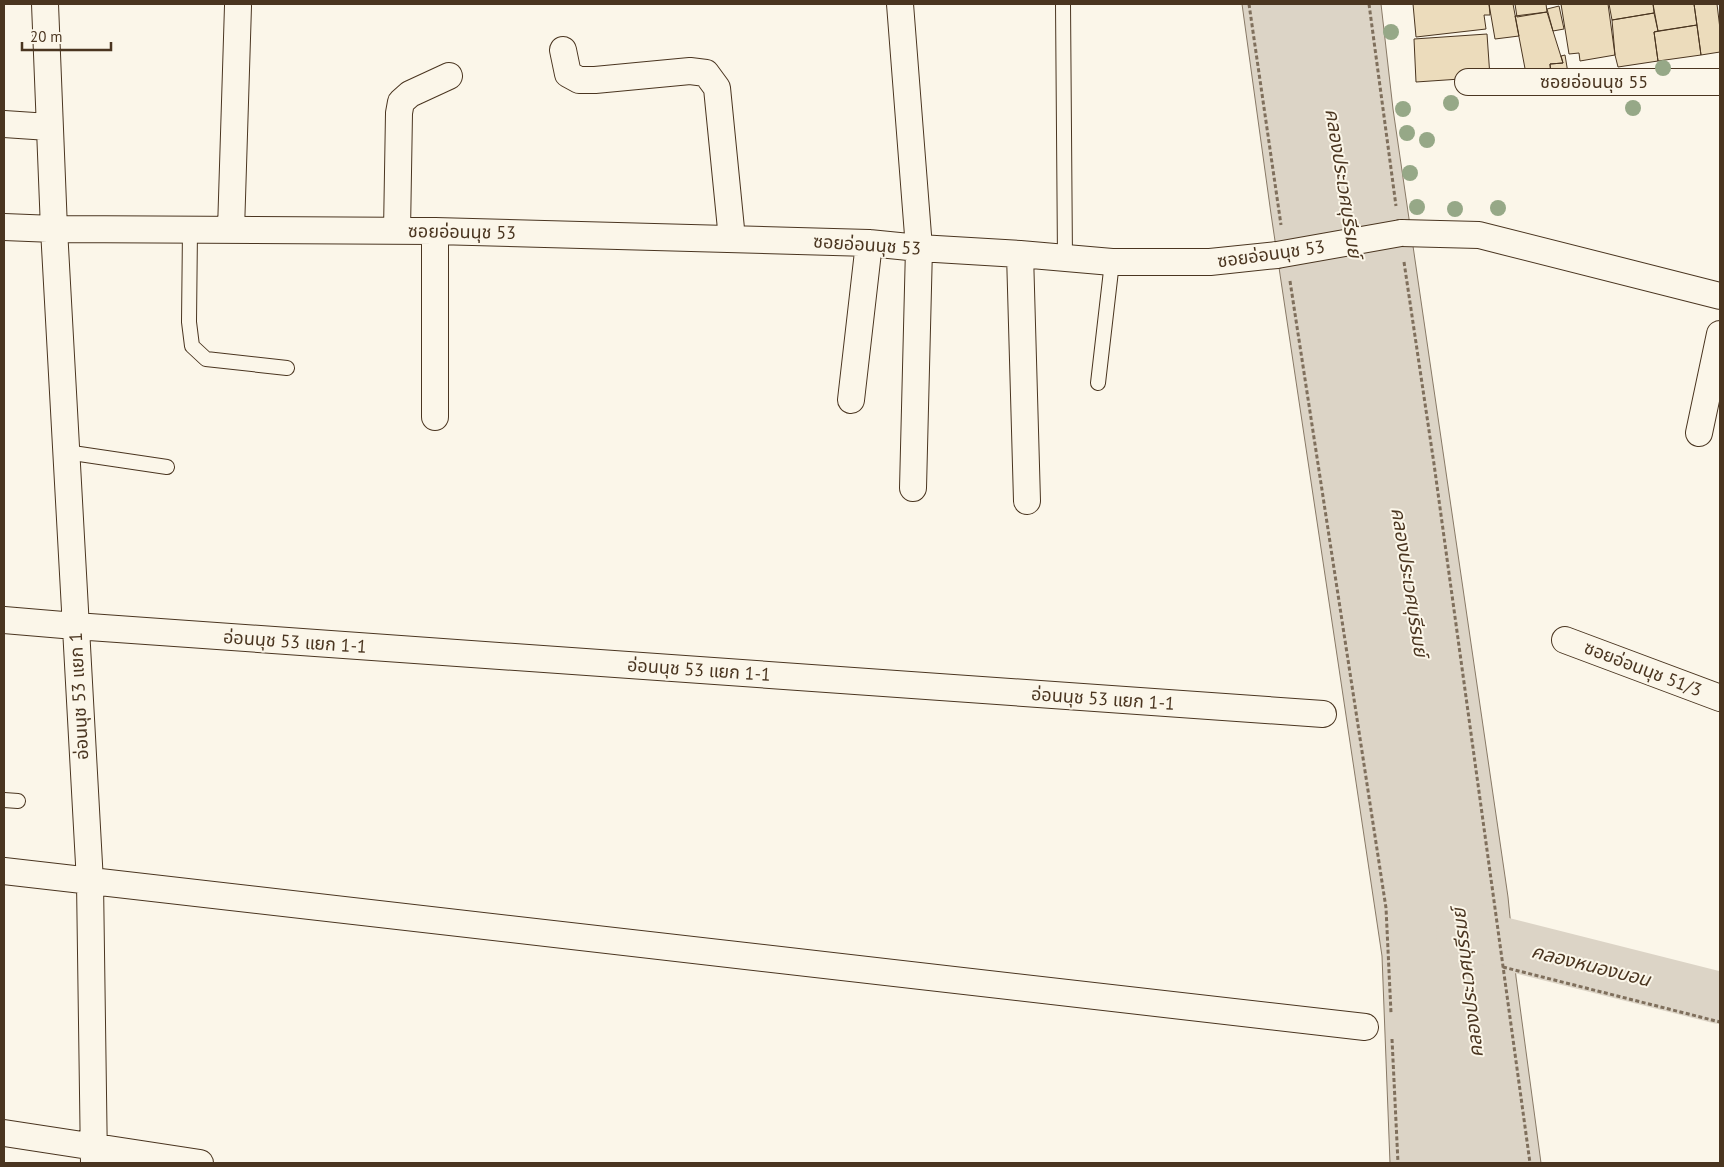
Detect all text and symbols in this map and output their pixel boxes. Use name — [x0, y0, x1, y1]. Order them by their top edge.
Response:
scale bar — [22, 20, 111, 52]
text: 20 m — [30, 27, 63, 46]
street label: ซอยอ่อนนุช 55 — [1540, 70, 1648, 93]
water label: คลองประเวศบุรีรมย์ — [1320, 107, 1368, 263]
street label: ซอยอ่อนนุช 53 — [408, 219, 516, 244]
street label: ซอยอ่อนนุช 53 — [812, 229, 922, 260]
street label: ซอยอ่อนนุช 53 — [1216, 235, 1326, 272]
water label: คลองประเวศบุรีรมย์ — [1386, 506, 1434, 662]
street label: อ่อนนุช 53 แยก 1-1 — [222, 625, 368, 658]
street label: อ่อนนุช 53 แยก 1 — [64, 632, 93, 760]
street label: ซอยอ่อนนุช 51/3 — [1581, 636, 1705, 702]
street label: อ่อนนุช 53 แยก 1-1 — [626, 653, 772, 686]
street label: อ่อนนุช 53 แยก 1-1 — [1030, 682, 1176, 715]
water label: คลองประเวศบุรีรมย์ — [1445, 903, 1488, 1059]
water label: คลองหนองบอน — [1529, 939, 1654, 992]

